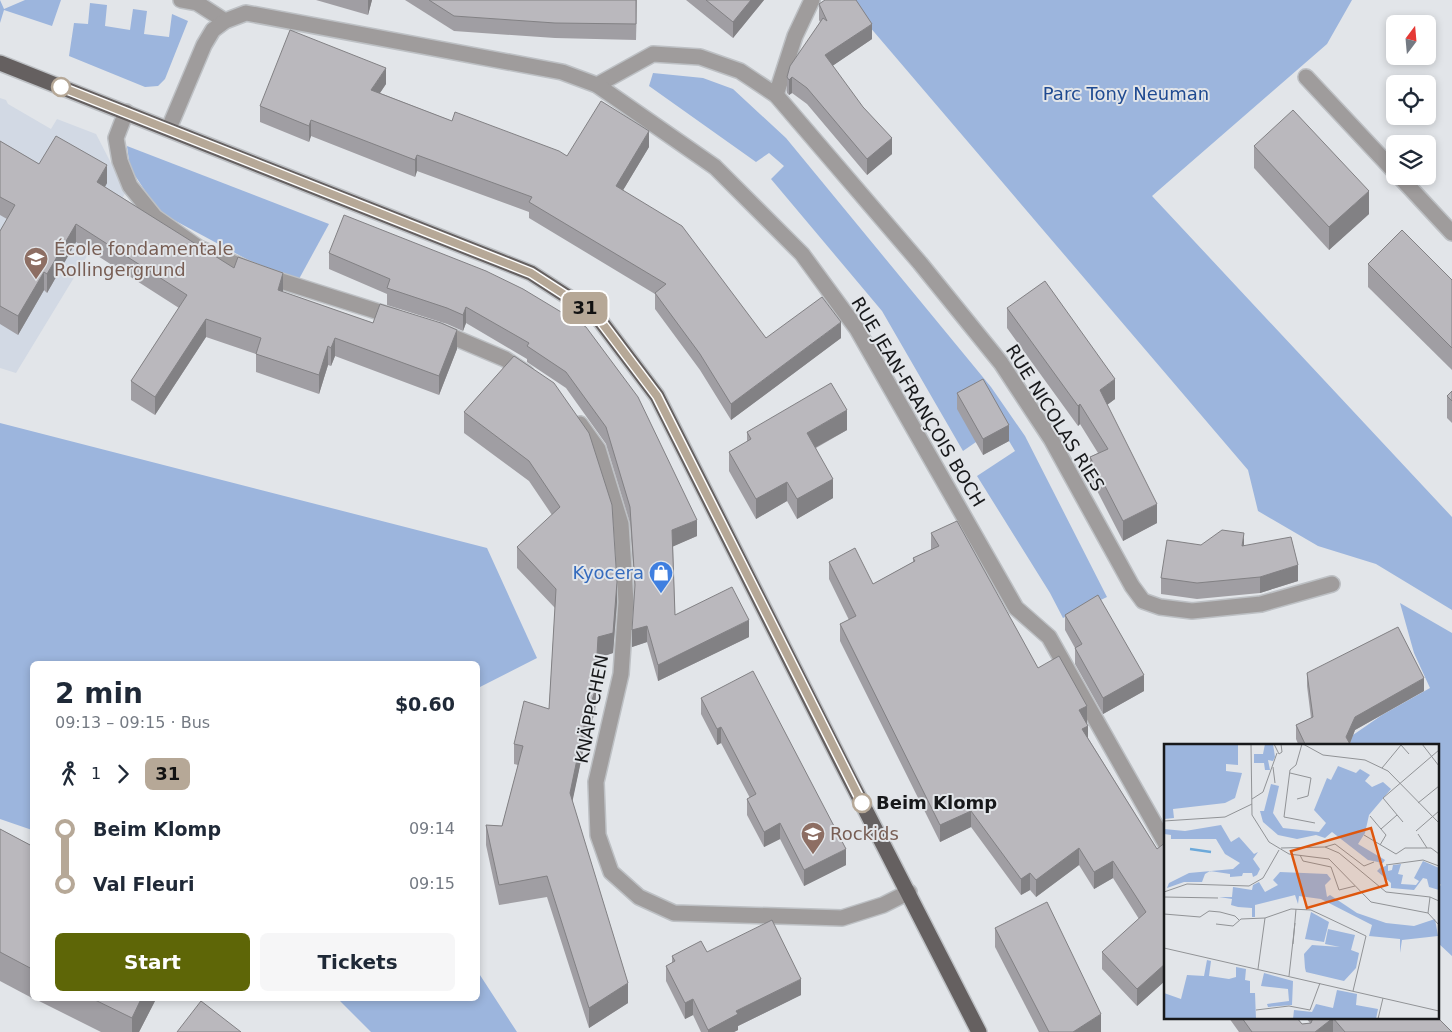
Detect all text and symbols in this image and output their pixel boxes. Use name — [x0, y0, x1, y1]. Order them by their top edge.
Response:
north arrow — [1386, 15, 1436, 65]
map controls — [1386, 15, 1436, 185]
button: locate — [1386, 75, 1436, 125]
unlabelled marker — [51, 77, 71, 97]
park label: Parc Tony Neuman — [1043, 83, 1209, 104]
button: layers — [1386, 135, 1436, 185]
place label: École fondamentale Rollingergrund — [54, 238, 233, 280]
school or university icon: École fondamentale Rollingergrund — [23, 246, 49, 280]
line badge: 31 — [562, 292, 608, 324]
street label: RUE JEAN-FRANÇOIS BOCH — [847, 293, 990, 510]
text: 31 — [572, 297, 598, 318]
street label: RUE NICOLAS RIES — [1002, 341, 1109, 495]
shop icon: Kyocera — [648, 560, 674, 594]
place label: Kyocera — [572, 562, 644, 583]
street label: KNÄPPCHEN — [571, 653, 612, 765]
text: 2 min — [55, 677, 143, 710]
text: $0.60 — [395, 693, 455, 715]
text: 09:13 – 09:15 · Bus — [55, 713, 210, 732]
inset map — [1164, 744, 1440, 1020]
icon: walk — [55, 760, 83, 788]
icon: forward — [109, 760, 137, 788]
text: 31 — [155, 763, 180, 784]
text: 1 — [91, 764, 101, 783]
place label: Beim Klomp — [876, 792, 997, 813]
marker: Beim Klomp — [852, 793, 872, 813]
text: Beim Klomp — [93, 818, 221, 840]
text: 09:14 — [409, 819, 455, 838]
school or university icon: Rockids — [800, 821, 826, 855]
place label: Rockids — [830, 823, 899, 844]
text: Val Fleuri — [93, 873, 194, 895]
text: 09:15 — [409, 874, 455, 893]
button: Start — [55, 933, 250, 991]
button: Tickets — [260, 933, 455, 991]

